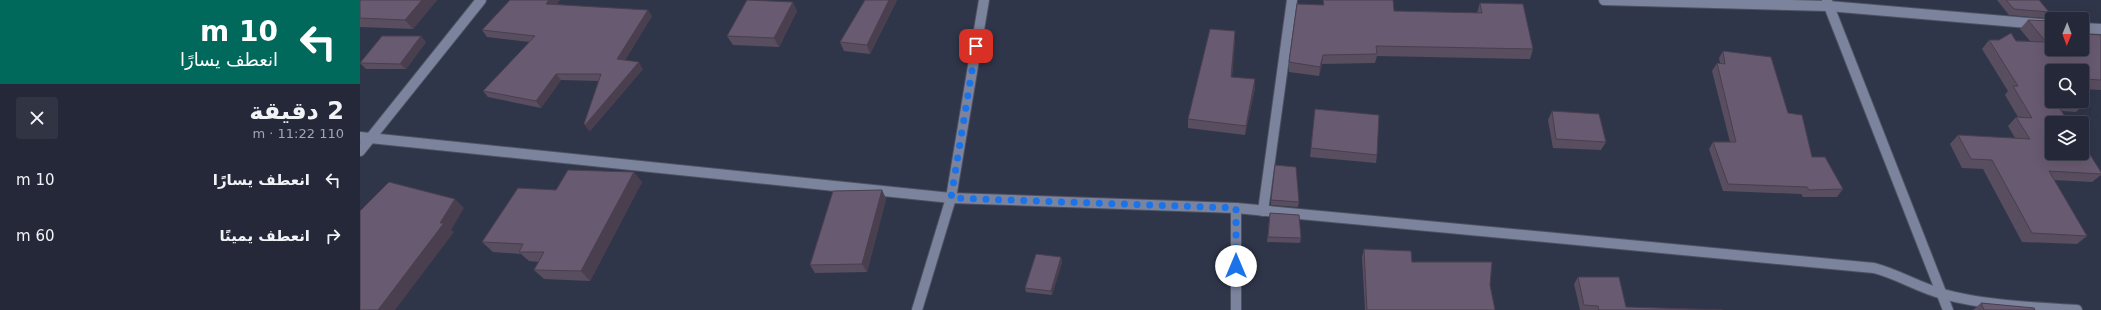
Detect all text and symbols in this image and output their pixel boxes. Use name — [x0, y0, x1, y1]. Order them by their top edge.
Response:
north arrow — [2045, 12, 2089, 56]
map controls — [2045, 12, 2089, 160]
text: 10 m — [200, 15, 278, 48]
icon: left — [292, 16, 344, 68]
pin — [959, 29, 993, 63]
icon: arrive — [965, 35, 987, 57]
text: انعطف يسارًا — [180, 49, 278, 70]
button: search — [2045, 64, 2089, 108]
button: close — [16, 97, 58, 139]
text: 2 دقيقة — [249, 97, 344, 125]
button: layers — [2045, 116, 2089, 160]
text: 110 m · 11:22 — [253, 126, 344, 141]
icon: left — [322, 169, 344, 191]
text: 10 m — [16, 171, 55, 189]
text: انعطف يسارًا — [213, 171, 310, 189]
icon: right — [322, 225, 344, 247]
text: 60 m — [16, 227, 55, 245]
text: انعطف يمينًا — [219, 227, 310, 245]
position arrow — [1215, 245, 1257, 287]

